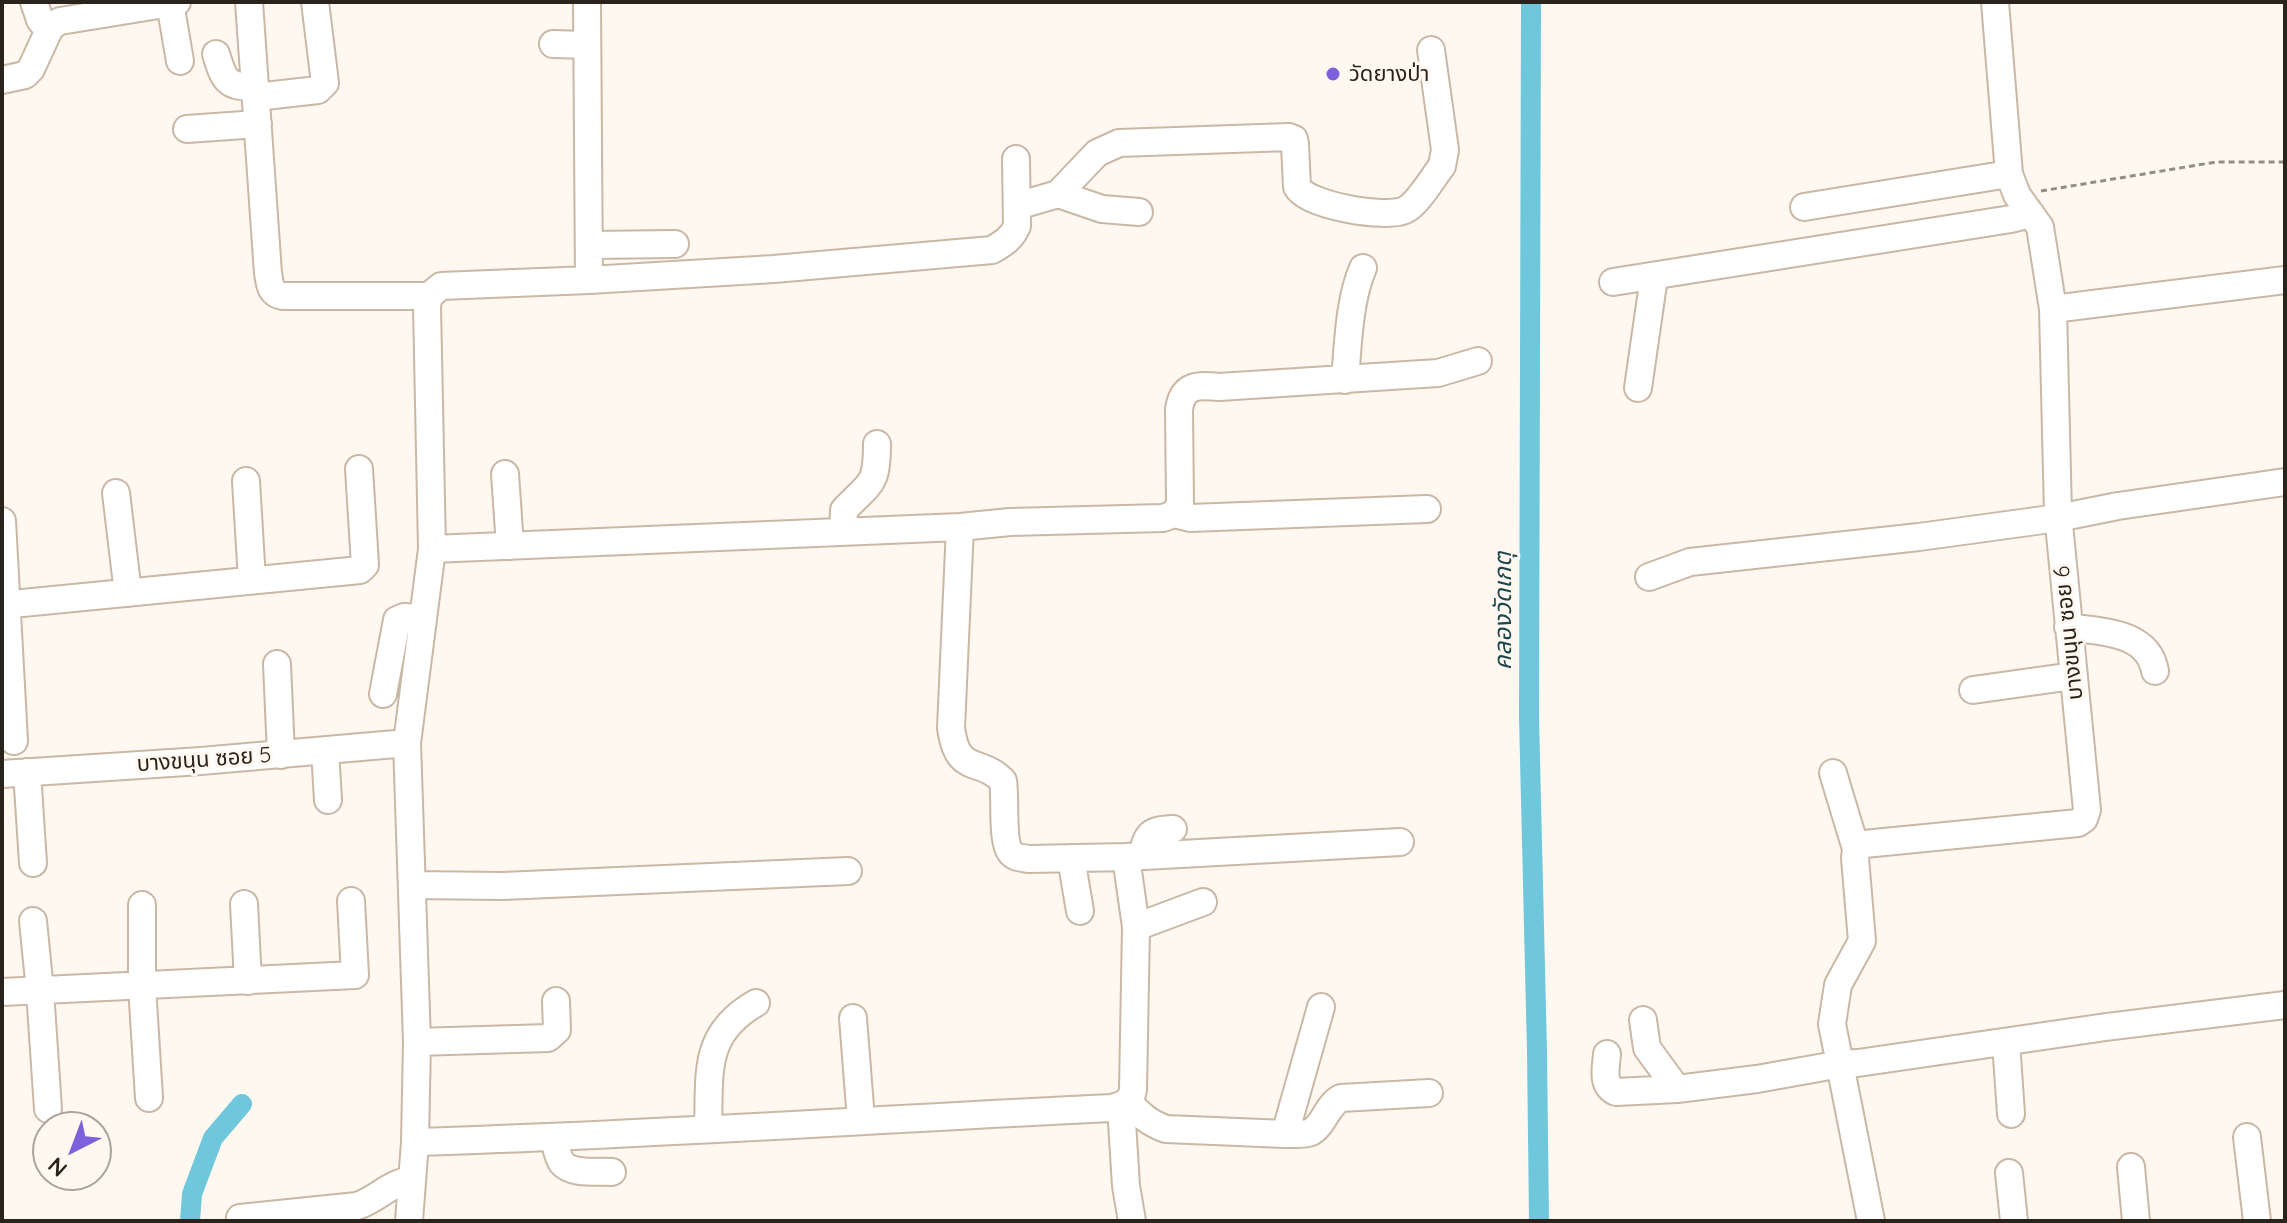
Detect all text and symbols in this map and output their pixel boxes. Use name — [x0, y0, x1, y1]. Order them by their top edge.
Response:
place label: วัดยางป่า — [1349, 61, 1429, 87]
marker: วัดยางป่า — [1324, 65, 1342, 83]
water label: คลองวัดเกตุ — [1490, 552, 1518, 670]
street label: บางขนุน ซอย 6 — [2049, 565, 2089, 701]
street label: บางขนุน ซอย 5 — [136, 742, 272, 778]
north arrow — [32, 1111, 112, 1191]
text: N — [42, 1152, 73, 1183]

